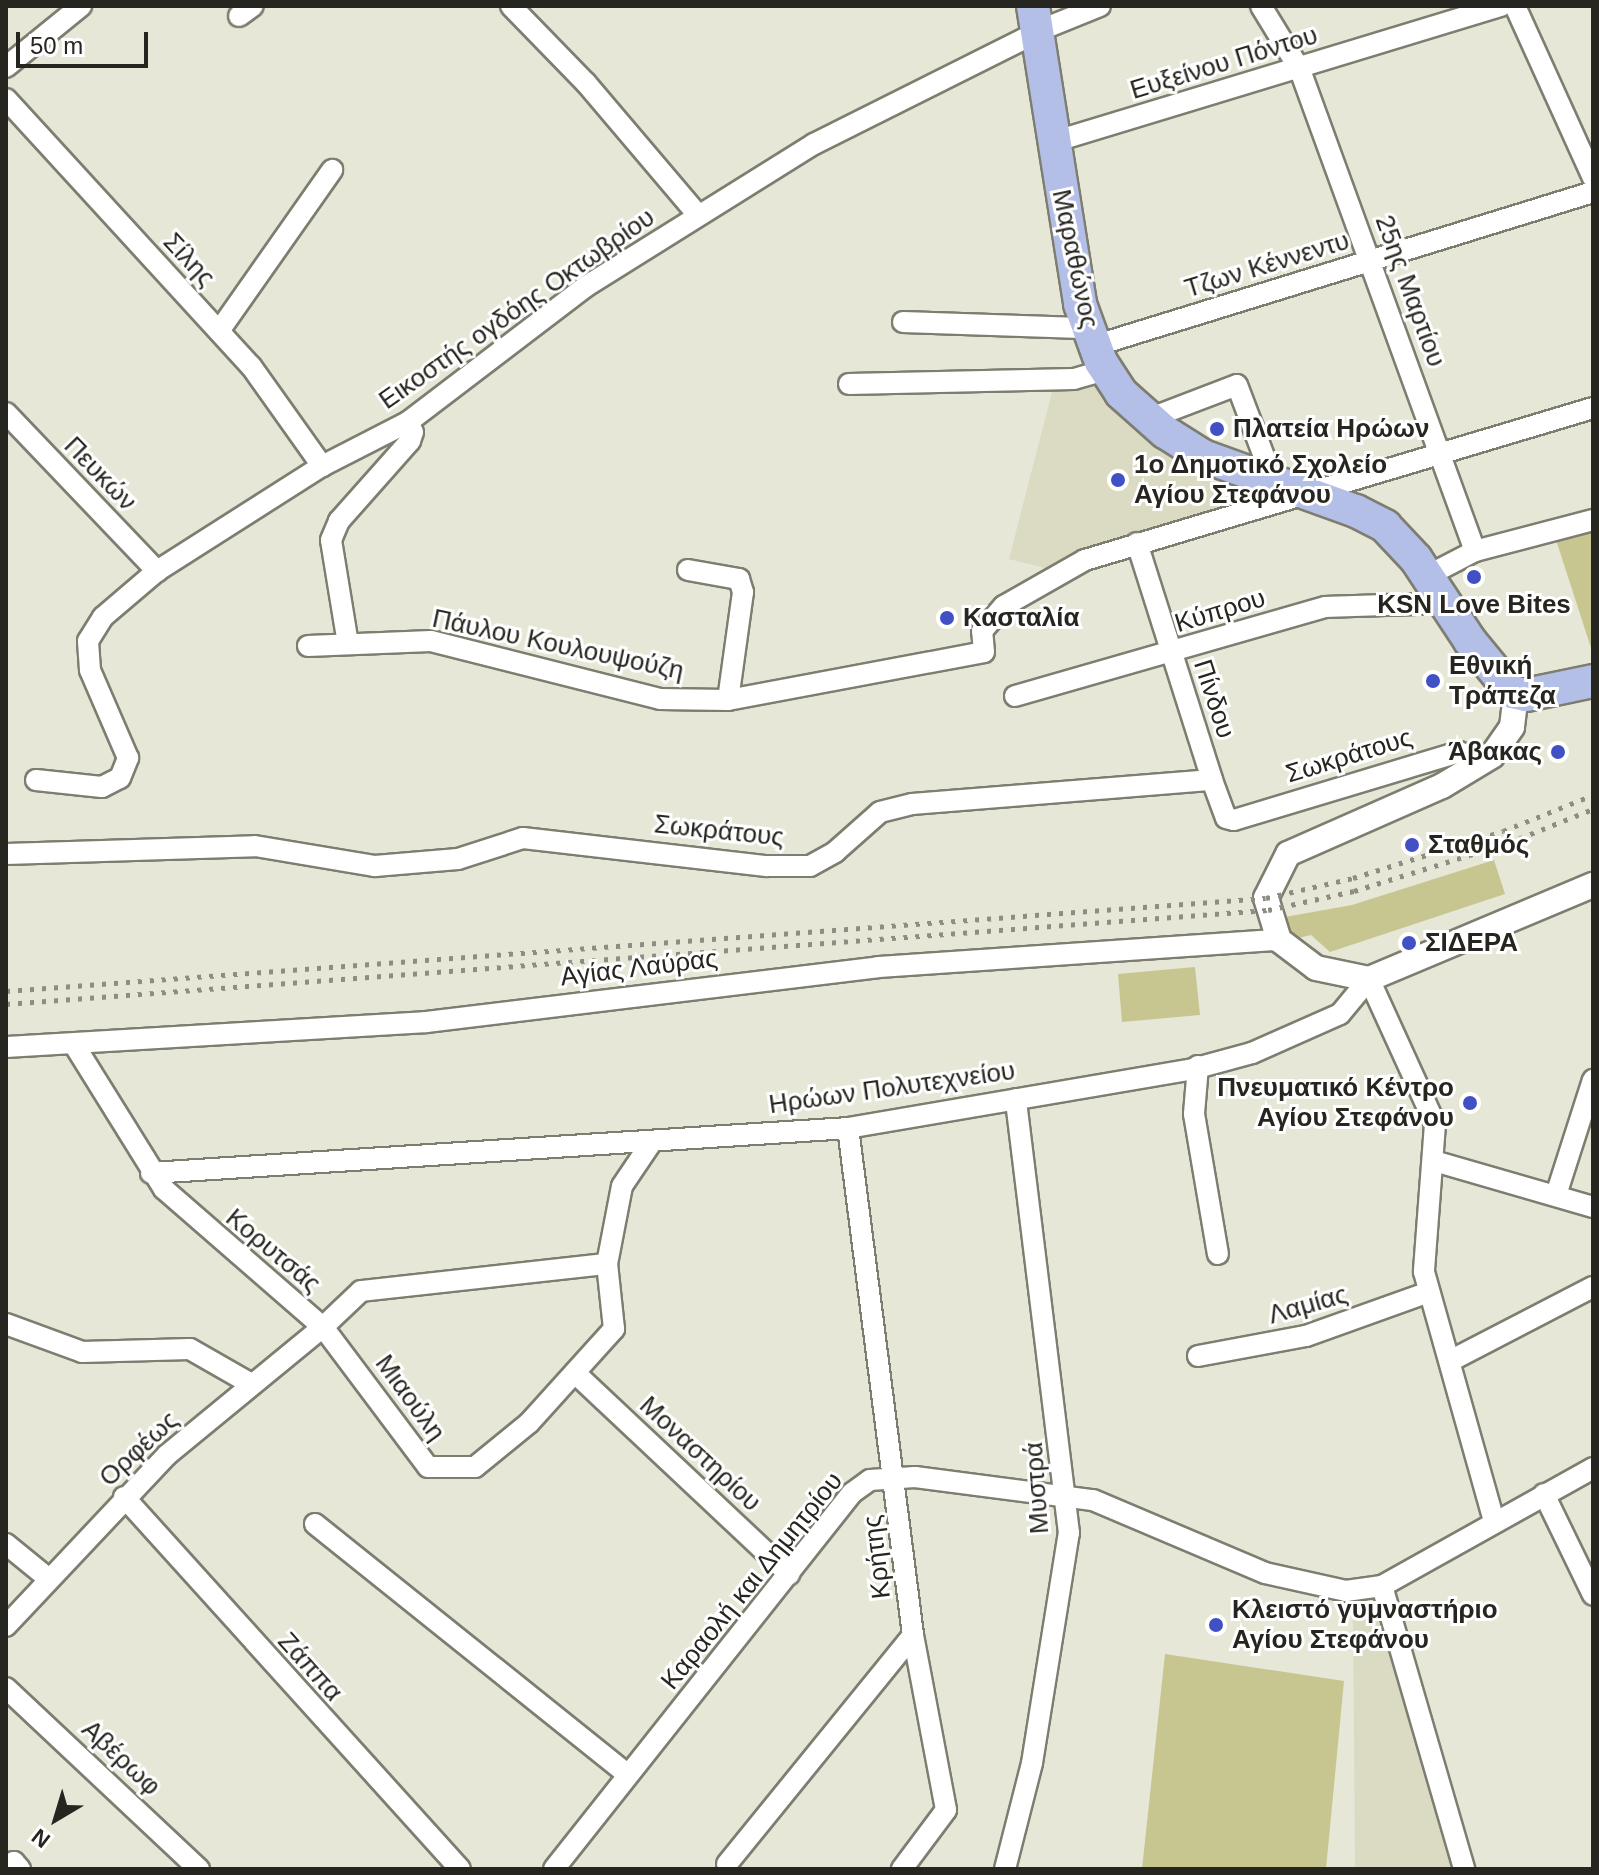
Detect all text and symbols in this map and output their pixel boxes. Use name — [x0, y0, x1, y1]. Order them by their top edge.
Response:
scale bar — [20, 16, 152, 66]
street label: Ευξείνου Πόντου — [1127, 20, 1321, 106]
text: 50 m — [30, 32, 83, 59]
street label: Μαραθώνος — [1045, 187, 1105, 331]
street label: Εικοστής ογδόης Οκτωβρίου — [373, 202, 661, 416]
street label: 25ης Μαρτίου — [1368, 211, 1452, 371]
street label: Τζων Κέννεντυ — [1181, 225, 1353, 305]
street label: Σίλης — [157, 227, 221, 293]
place label: Πλατεία Ηρώων — [1233, 413, 1430, 445]
marker: Πλατεία Ηρώων — [1208, 420, 1226, 438]
street label: Πευκών — [57, 431, 143, 517]
place label: 1ο Δημοτικό Σχολείο Αγίου Στεφάνου — [1134, 449, 1388, 510]
marker: 1ο Δημοτικό Σχολείο Αγίου Στεφάνου — [1109, 471, 1127, 489]
marker: KSN Love Bites — [1465, 568, 1483, 586]
street label: Κύπρου — [1171, 582, 1269, 640]
place label: KSN Love Bites — [1377, 589, 1571, 621]
place label: Κασταλία — [963, 602, 1079, 634]
street label: Πάυλου Κουλουψούζη — [429, 603, 687, 687]
marker: Κασταλία — [938, 609, 956, 627]
place label: Εθνική Τράπεζα — [1449, 650, 1556, 712]
street label: Πίνδου — [1187, 656, 1241, 742]
marker: Εθνική Τράπεζα — [1424, 672, 1442, 690]
street label: Σωκράτους — [1282, 722, 1416, 790]
place label: Άβακας — [1448, 736, 1542, 768]
marker: Άβακας — [1549, 743, 1567, 761]
street label: Σωκράτους — [653, 809, 785, 853]
place label: Σταθμός — [1428, 829, 1529, 861]
marker: Σταθμός — [1403, 836, 1421, 854]
place label: ΣΙΔΕΡΑ — [1425, 927, 1518, 959]
marker: ΣΙΔΕΡΑ — [1400, 934, 1418, 952]
street label: Αγίας Λαύρας — [558, 943, 720, 993]
street label: Ηρώων Πολυτεχνείου — [767, 1055, 1017, 1121]
place label: Πνευματικό Κέντρο Αγίου Στεφάνου — [1217, 1072, 1454, 1134]
marker: Πνευματικό Κέντρο Αγίου Στεφάνου — [1461, 1094, 1479, 1112]
street label: Κορυτσάς — [219, 1202, 327, 1300]
street label: Λαμίας — [1265, 1279, 1351, 1331]
street label: Μιαούλη — [368, 1349, 452, 1447]
street label: Μοναστηρίου — [633, 1390, 767, 1518]
street label: Ορφέως — [93, 1405, 185, 1493]
street label: Μυστρά — [1018, 1441, 1056, 1535]
street label: Καραολή και Δημητρίου — [654, 1465, 850, 1697]
street label: Κρήτης — [856, 1513, 898, 1601]
place label: Κλειστό γυμναστήριο Αγίου Στεφάνου — [1232, 1594, 1498, 1656]
marker: Κλειστό γυμναστήριο Αγίου Στεφάνου — [1207, 1616, 1225, 1634]
street label: Ζάππα — [271, 1626, 349, 1708]
street label: Αβέρωφ — [75, 1714, 167, 1802]
north arrow — [16, 1779, 96, 1859]
text: N — [27, 1824, 55, 1853]

